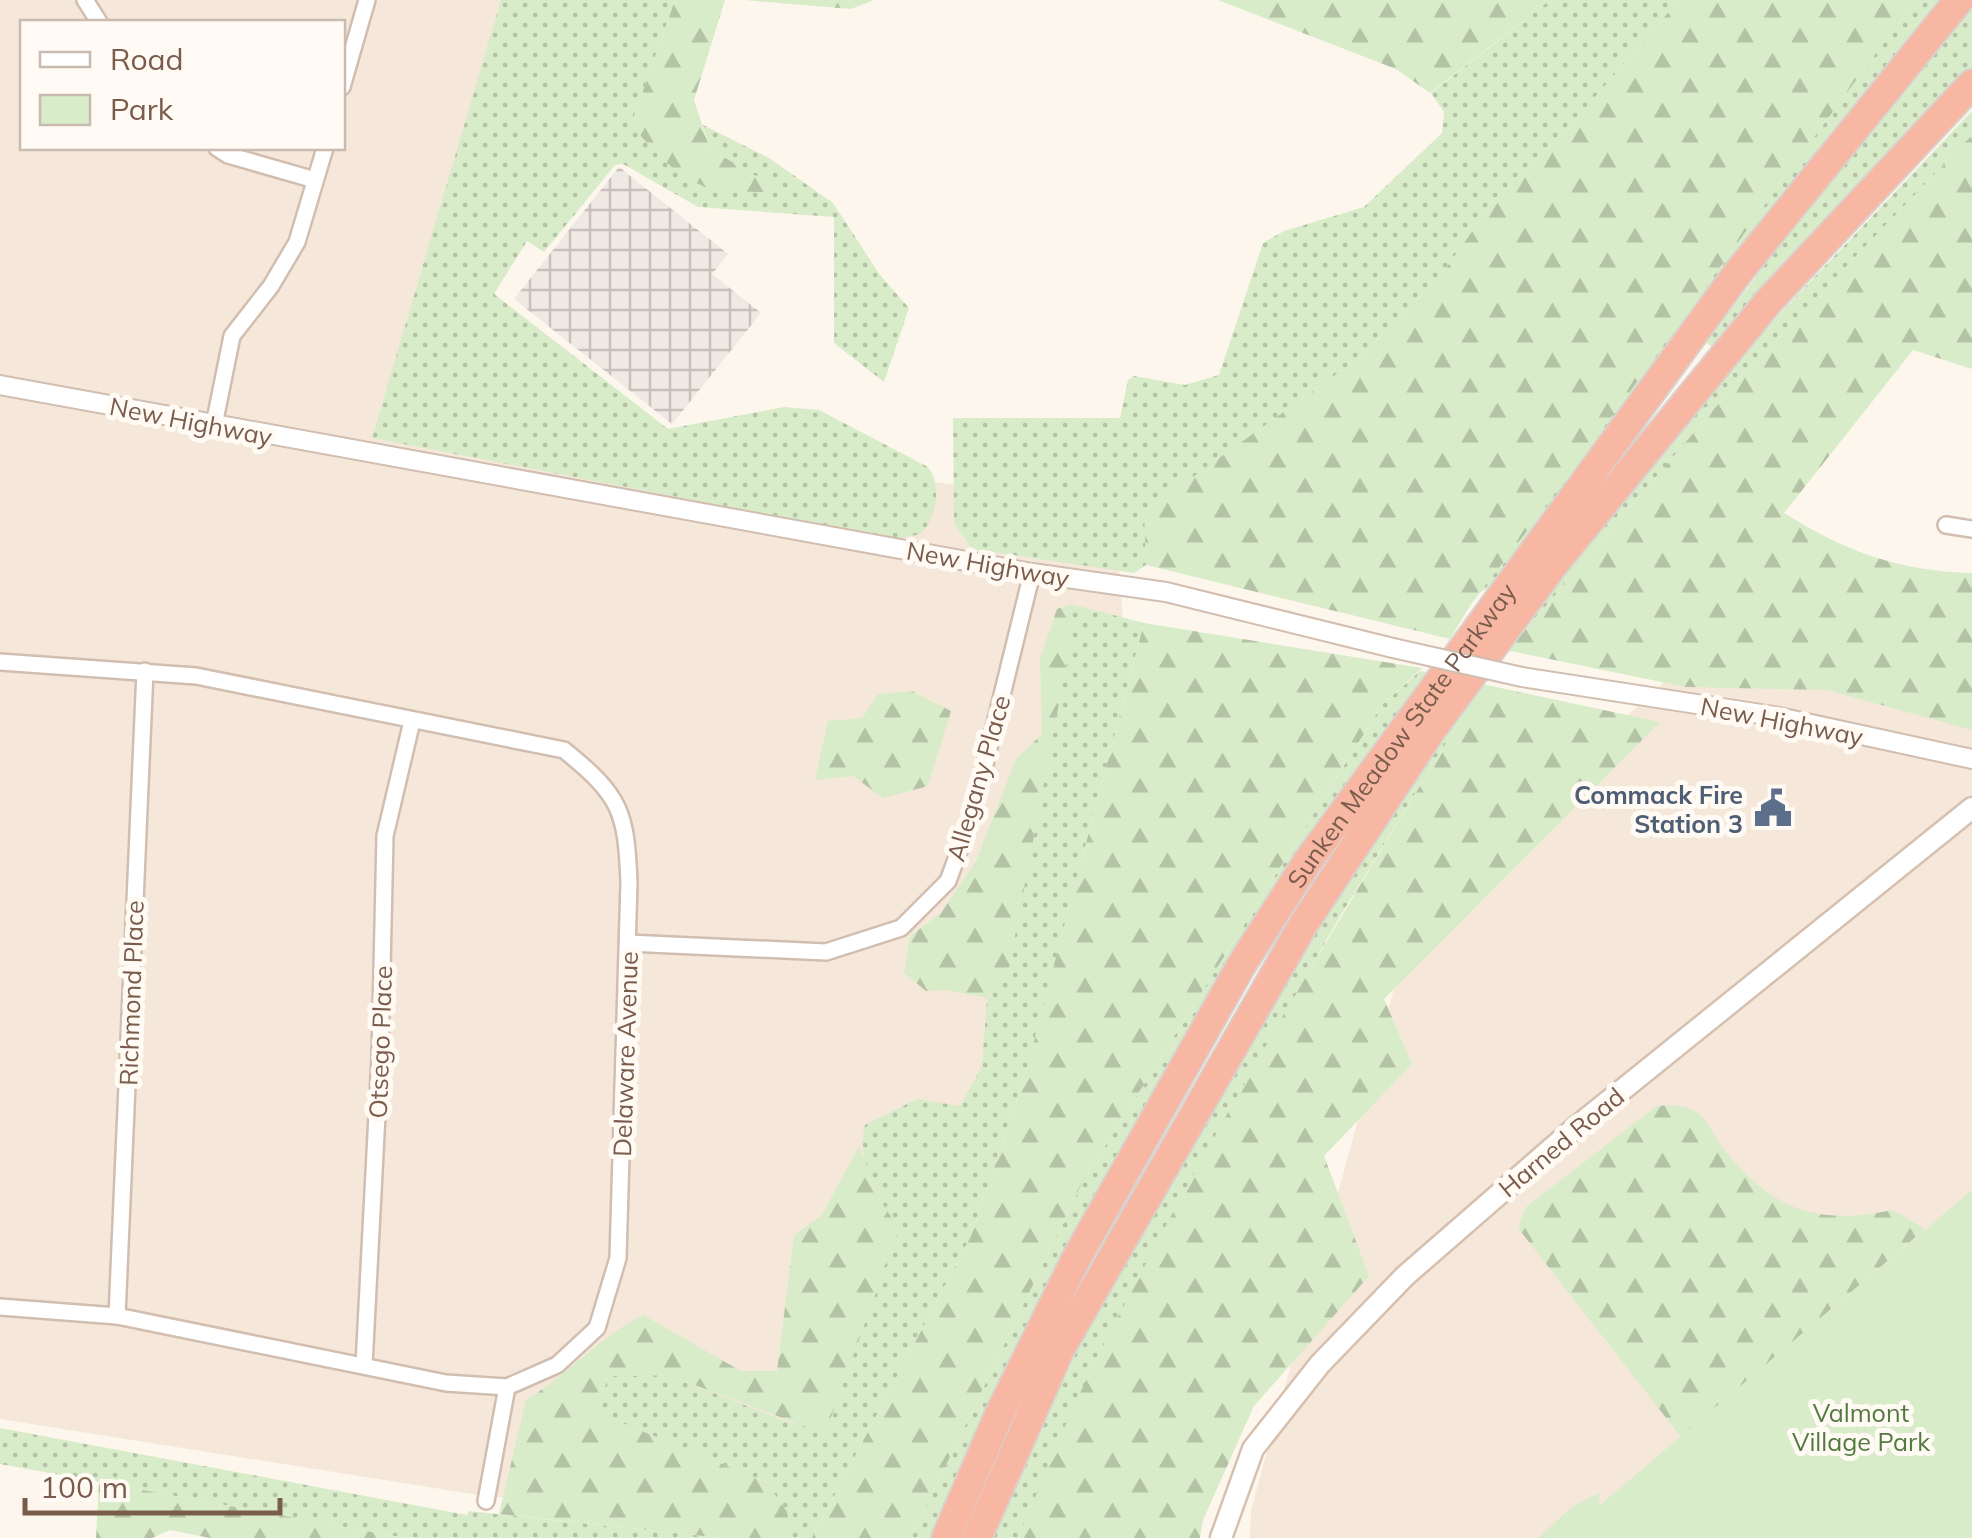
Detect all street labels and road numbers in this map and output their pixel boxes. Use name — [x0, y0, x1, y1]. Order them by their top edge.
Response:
street label: New Highway — [107, 390, 275, 452]
street label: New Highway — [904, 534, 1072, 594]
street label: Sunken Meadow State Parkway — [1280, 577, 1522, 893]
street label: New Highway — [1698, 690, 1866, 752]
street label: Allegany Place — [940, 691, 1016, 865]
street label: Richmond Place — [112, 900, 150, 1086]
street label: Delaware Avenue — [606, 951, 644, 1157]
street label: Otsego Place — [362, 965, 398, 1119]
street label: Harned Road — [1492, 1081, 1630, 1203]

